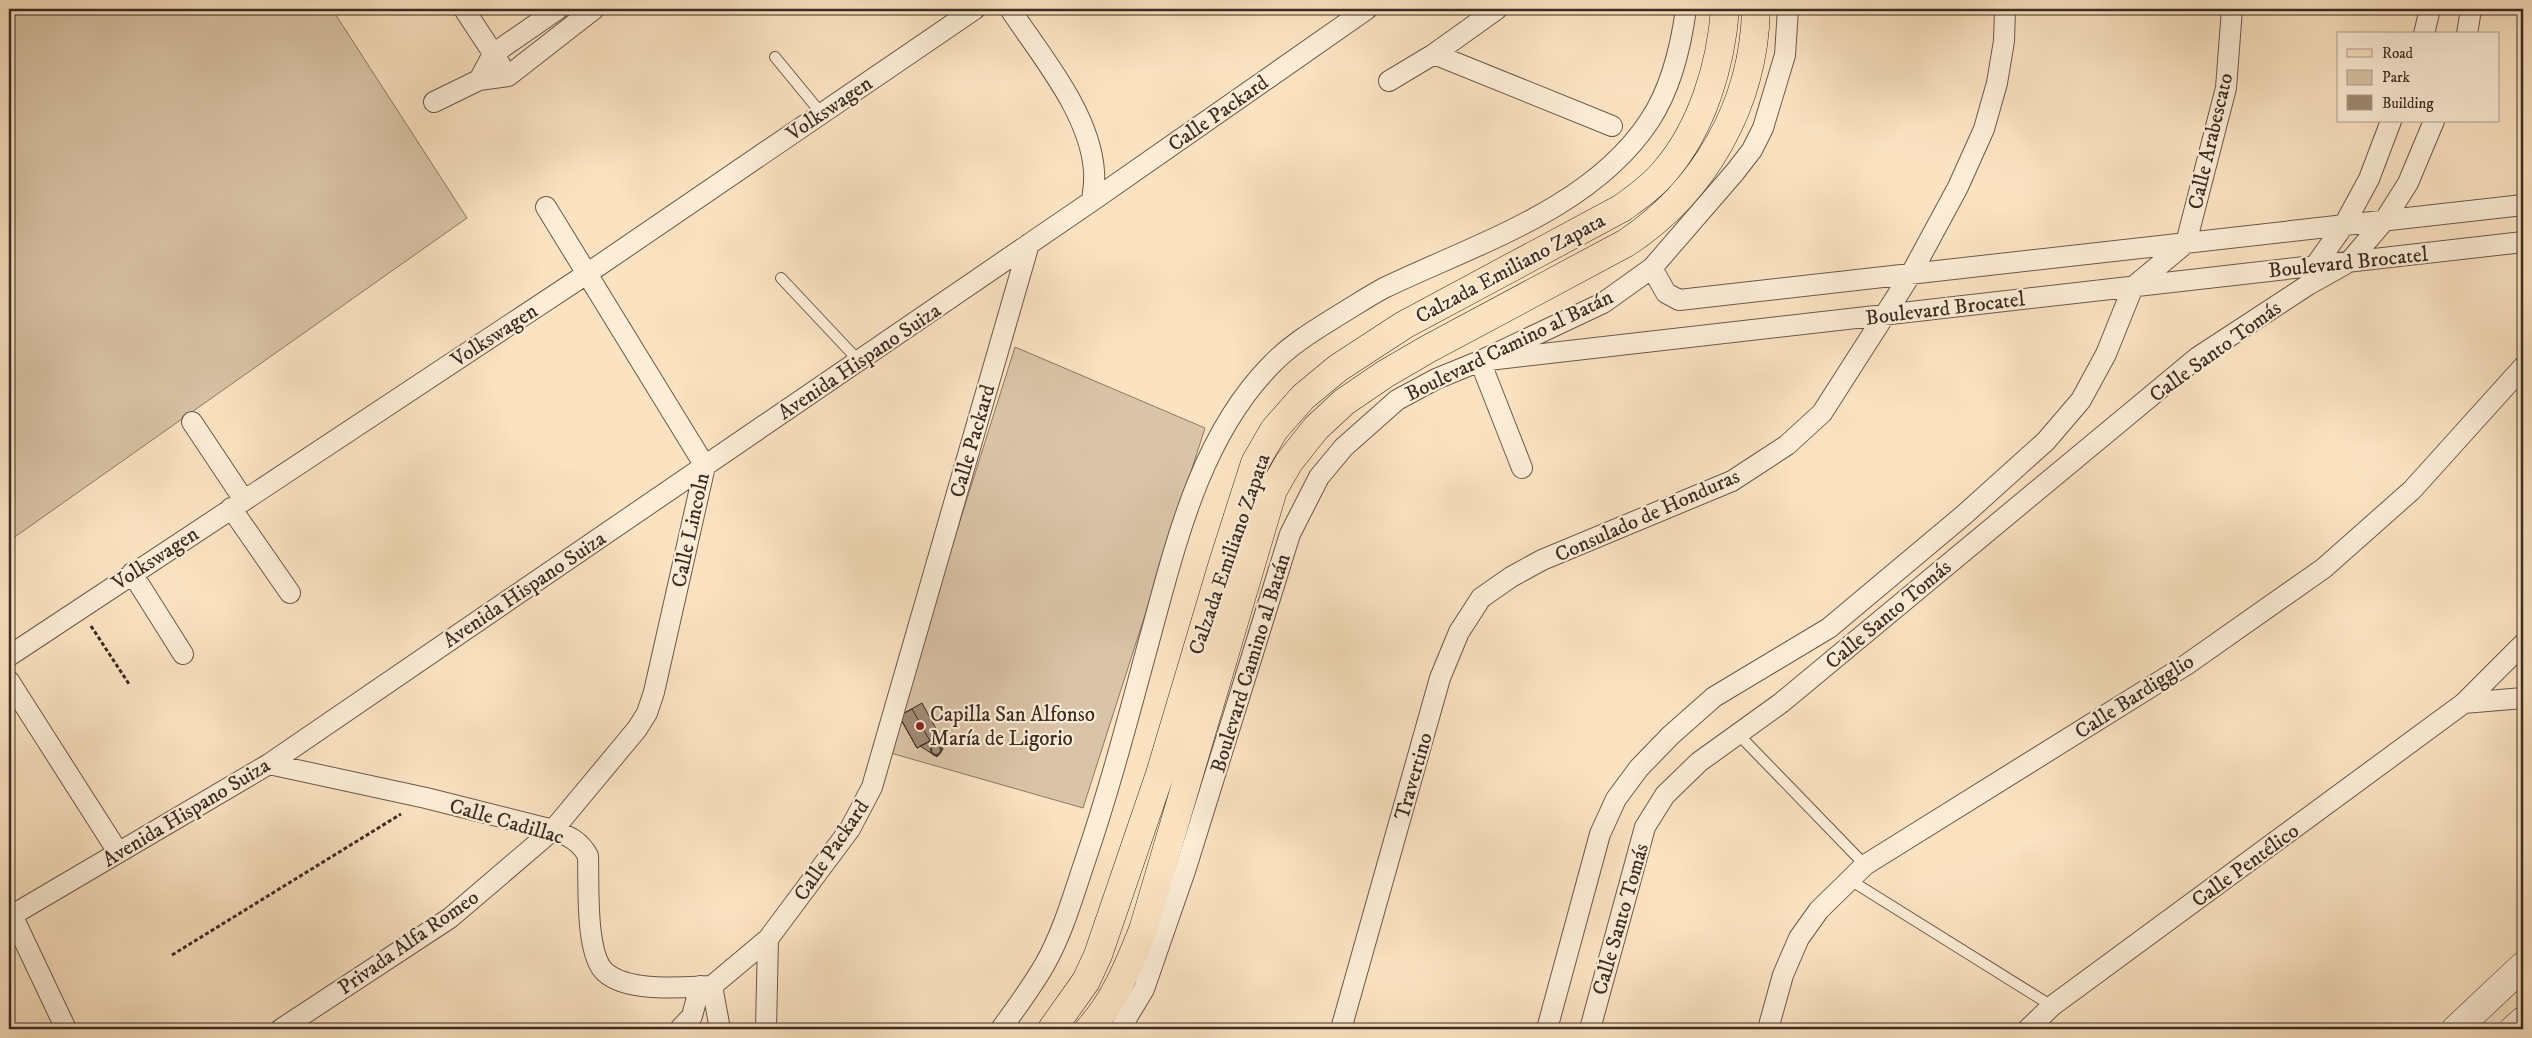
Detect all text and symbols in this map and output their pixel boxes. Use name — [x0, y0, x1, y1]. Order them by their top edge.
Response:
legend — [2337, 32, 2500, 122]
text: Road — [2382, 44, 2414, 63]
text: Park — [2382, 68, 2411, 87]
street label: Calle Packard — [1163, 70, 1274, 158]
street label: Calle Arabescato — [2183, 70, 2239, 212]
street label: Volkswagen — [781, 71, 878, 148]
text: Building — [2382, 94, 2434, 113]
street label: Calzada Emiliano Zapata — [1411, 208, 1610, 330]
street label: Boulevard Brocatel — [2267, 242, 2430, 284]
street label: Boulevard Camino al Batán — [1401, 284, 1617, 407]
street label: Boulevard Brocatel — [1864, 286, 2027, 332]
street label: Calle Santo Tomás — [2145, 295, 2287, 408]
street label: Volkswagen — [445, 298, 543, 374]
street label: Avenida Hispano Suiza — [773, 298, 946, 426]
street label: Calle Packard — [944, 381, 1002, 501]
street label: Calzada Emiliano Zapata — [1183, 450, 1277, 658]
street label: Consulado de Honduras — [1551, 464, 1744, 568]
street label: Calle Lincoln — [666, 470, 716, 590]
street label: Volkswagen — [106, 521, 204, 597]
street label: Avenida Hispano Suiza — [438, 526, 611, 654]
street label: Boulevard Camino al Batán — [1205, 551, 1297, 776]
street label: Calle Santo Tomás — [1820, 555, 1957, 675]
street label: Calle Bardigglio — [2070, 649, 2199, 745]
place label: Capilla San Alfonso María de Ligorio — [930, 702, 1095, 752]
marker: Capilla San Alfonso María de Ligorio — [914, 720, 926, 732]
street label: Travertino — [1389, 730, 1439, 823]
street label: Avenida Hispano Suiza — [98, 753, 275, 873]
street label: Calle Cadillac — [446, 793, 567, 851]
street label: Calle Packard — [789, 795, 875, 906]
street label: Calle Pentélico — [2187, 818, 2304, 913]
street label: Calle Santo Tomás — [1587, 840, 1655, 998]
street label: Privada Alfa Romeo — [333, 885, 484, 1001]

